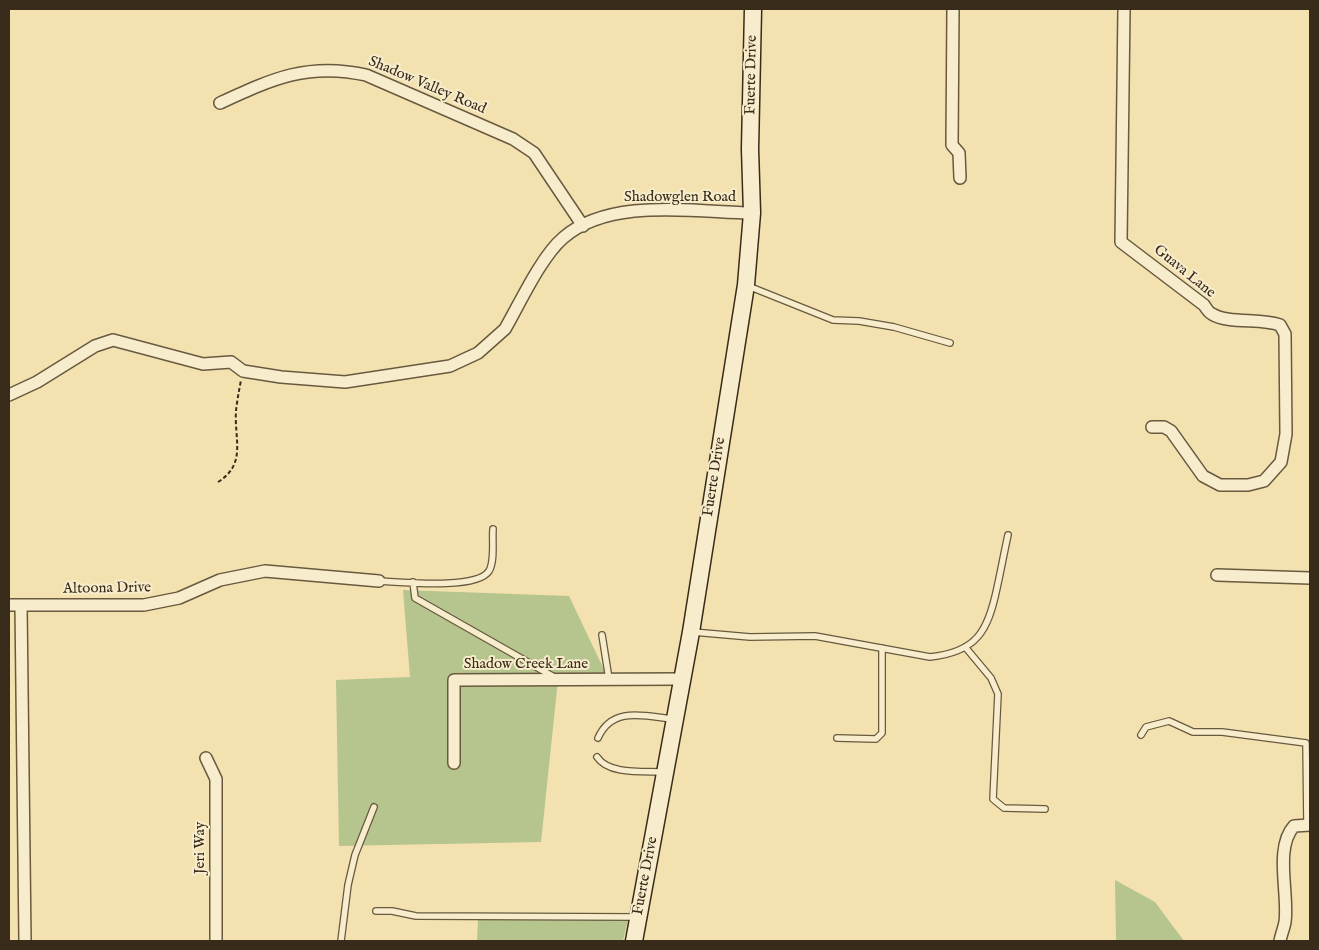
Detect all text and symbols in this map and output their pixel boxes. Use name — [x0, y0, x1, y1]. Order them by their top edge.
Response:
street label: Fuerte Drive — [742, 35, 762, 115]
street label: Shadow Valley Road — [365, 53, 489, 119]
street label: Shadowglen Road — [624, 189, 736, 207]
street label: Guava Lane — [1149, 242, 1219, 302]
street label: Fuerte Drive — [700, 436, 730, 518]
street label: Altoona Drive — [63, 579, 151, 599]
street label: Shadow Creek Lane — [464, 656, 588, 674]
street label: Jeri Way — [192, 822, 210, 874]
street label: Fuerte Drive — [630, 835, 662, 917]

